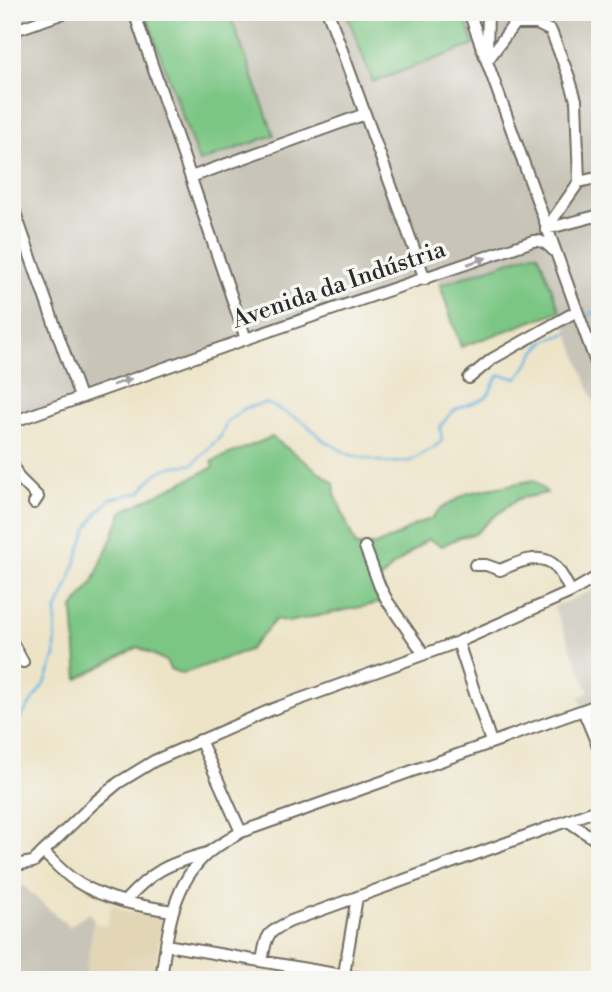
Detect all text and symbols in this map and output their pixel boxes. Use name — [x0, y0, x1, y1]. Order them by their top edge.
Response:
street label: Avenida da Indústria — [228, 234, 450, 336]
one-way arrow — [466, 255, 487, 266]
one-way arrow — [112, 376, 133, 387]

